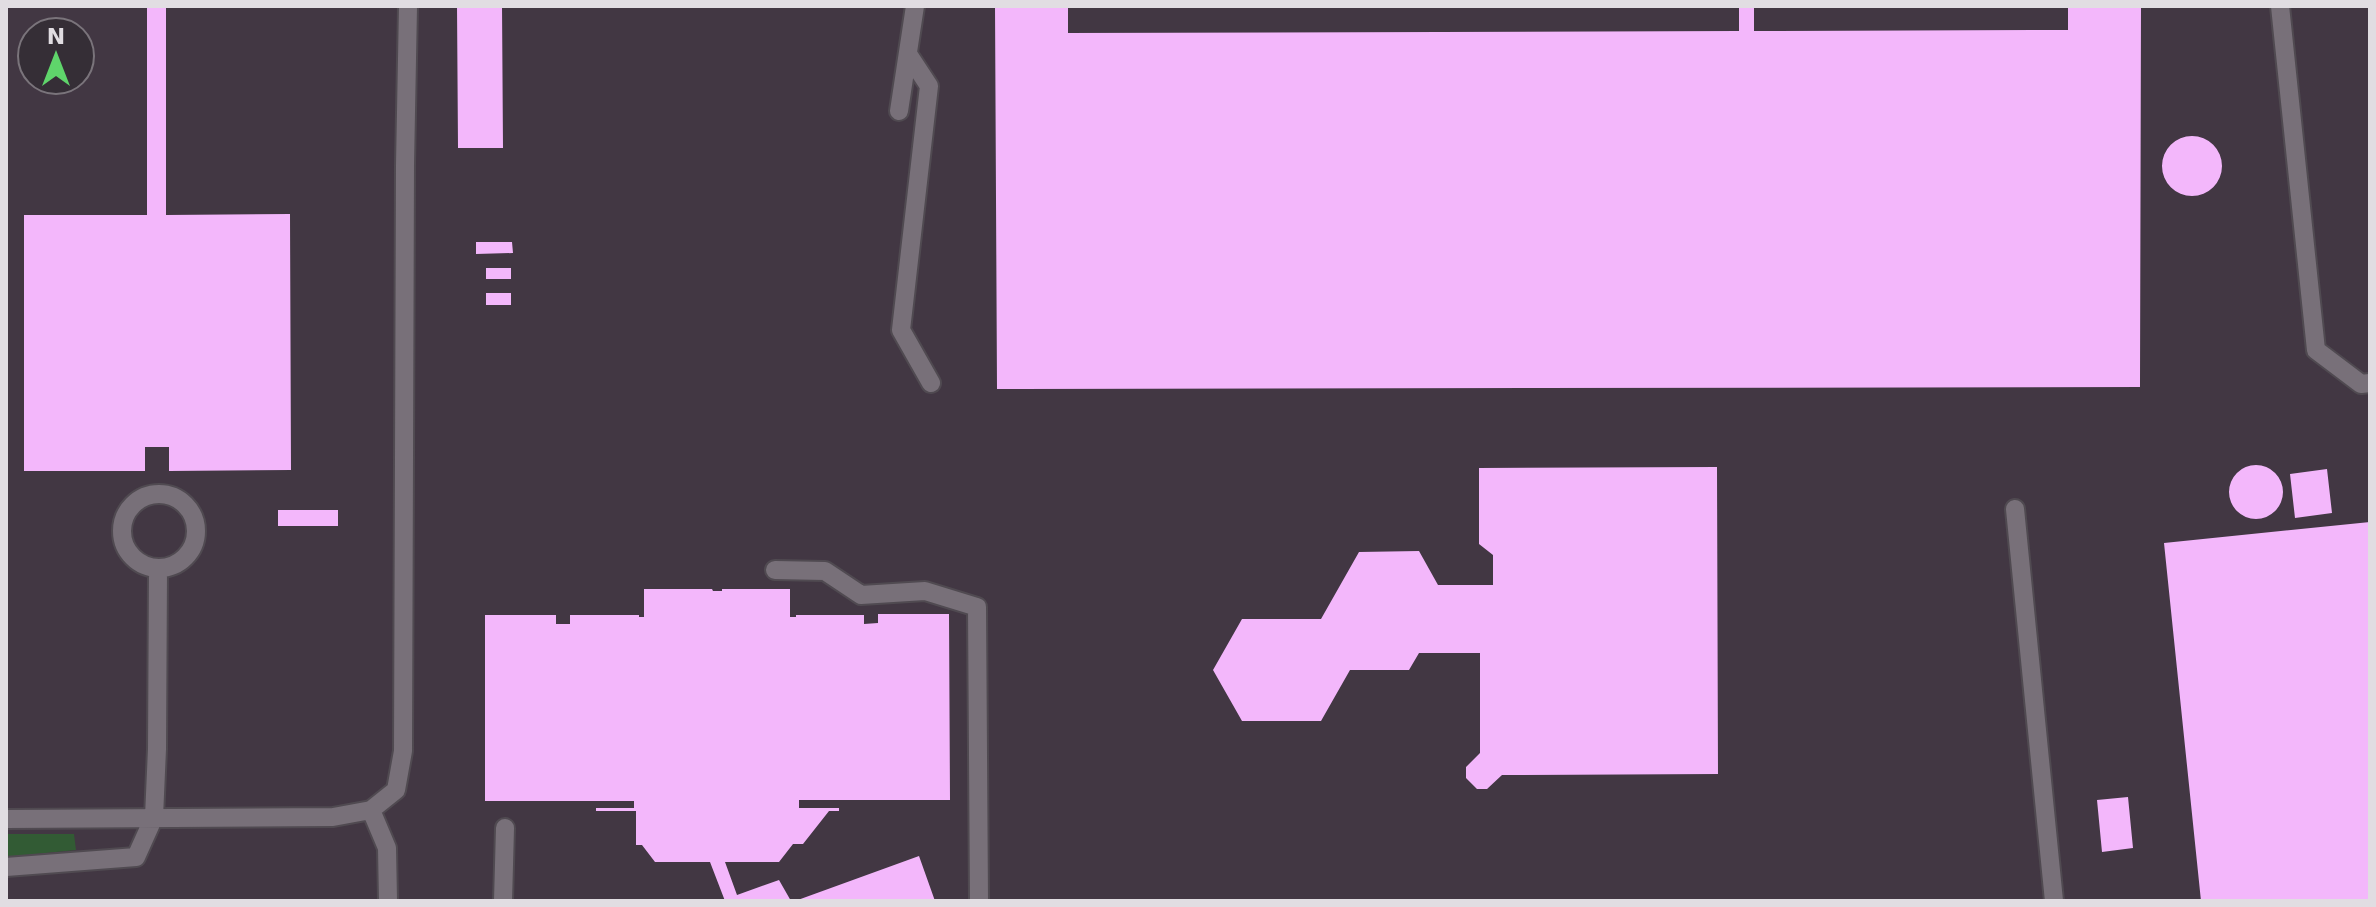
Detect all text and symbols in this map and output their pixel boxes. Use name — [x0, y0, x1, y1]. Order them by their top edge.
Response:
north arrow — [16, 16, 96, 96]
text: N — [47, 24, 65, 49]

